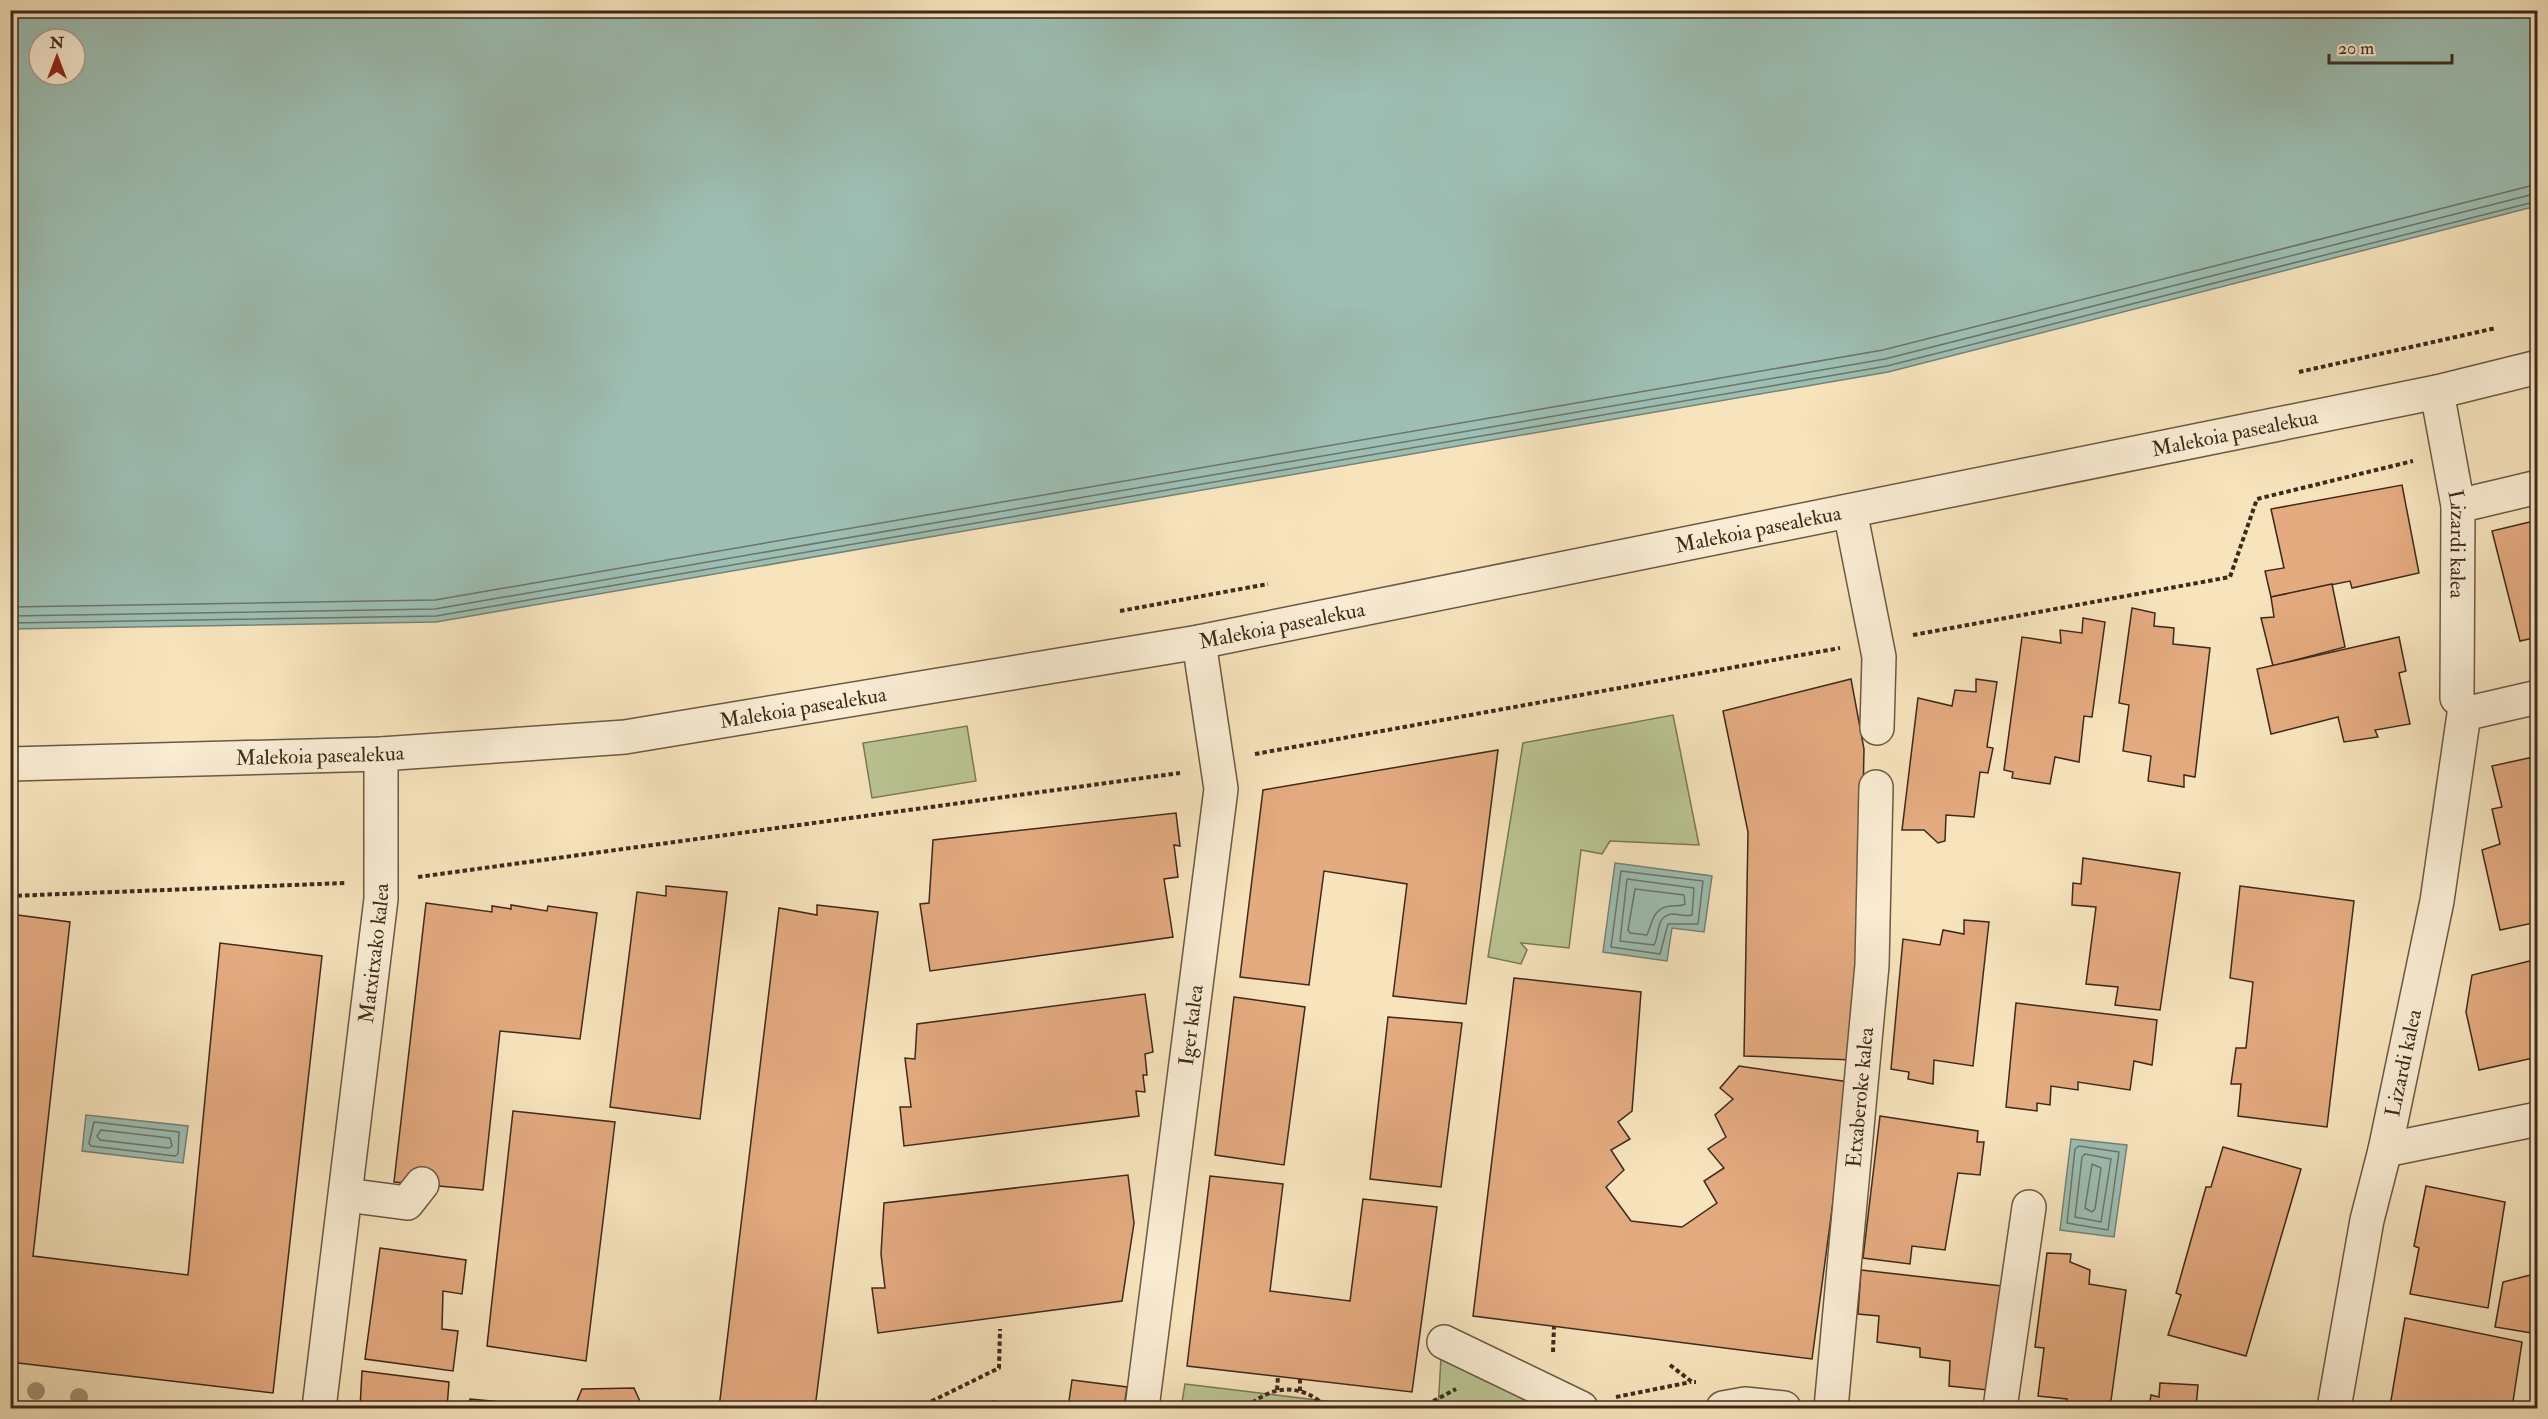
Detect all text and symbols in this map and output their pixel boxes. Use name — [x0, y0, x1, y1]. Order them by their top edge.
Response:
north arrow — [27, 27, 87, 87]
scale bar — [2329, 27, 2452, 65]
text: N — [49, 33, 65, 53]
text: 20 m — [2338, 37, 2374, 60]
street label: Malekoia pasealekua — [2149, 403, 2320, 463]
street label: Lizardi kalea — [2441, 488, 2471, 599]
street label: Malekoia pasealekua — [1673, 500, 1844, 560]
street label: Malekoia pasealekua — [1197, 596, 1368, 656]
street label: Malekoia pasealekua — [717, 681, 889, 735]
street label: Malekoia pasealekua — [235, 739, 406, 772]
street label: Matxitxako kalea — [353, 883, 395, 1025]
street label: Iger kalea — [1173, 983, 1210, 1067]
street label: Lizardi kalea — [2379, 1007, 2428, 1119]
street label: Etxaberoke kalea — [1840, 1026, 1880, 1169]

